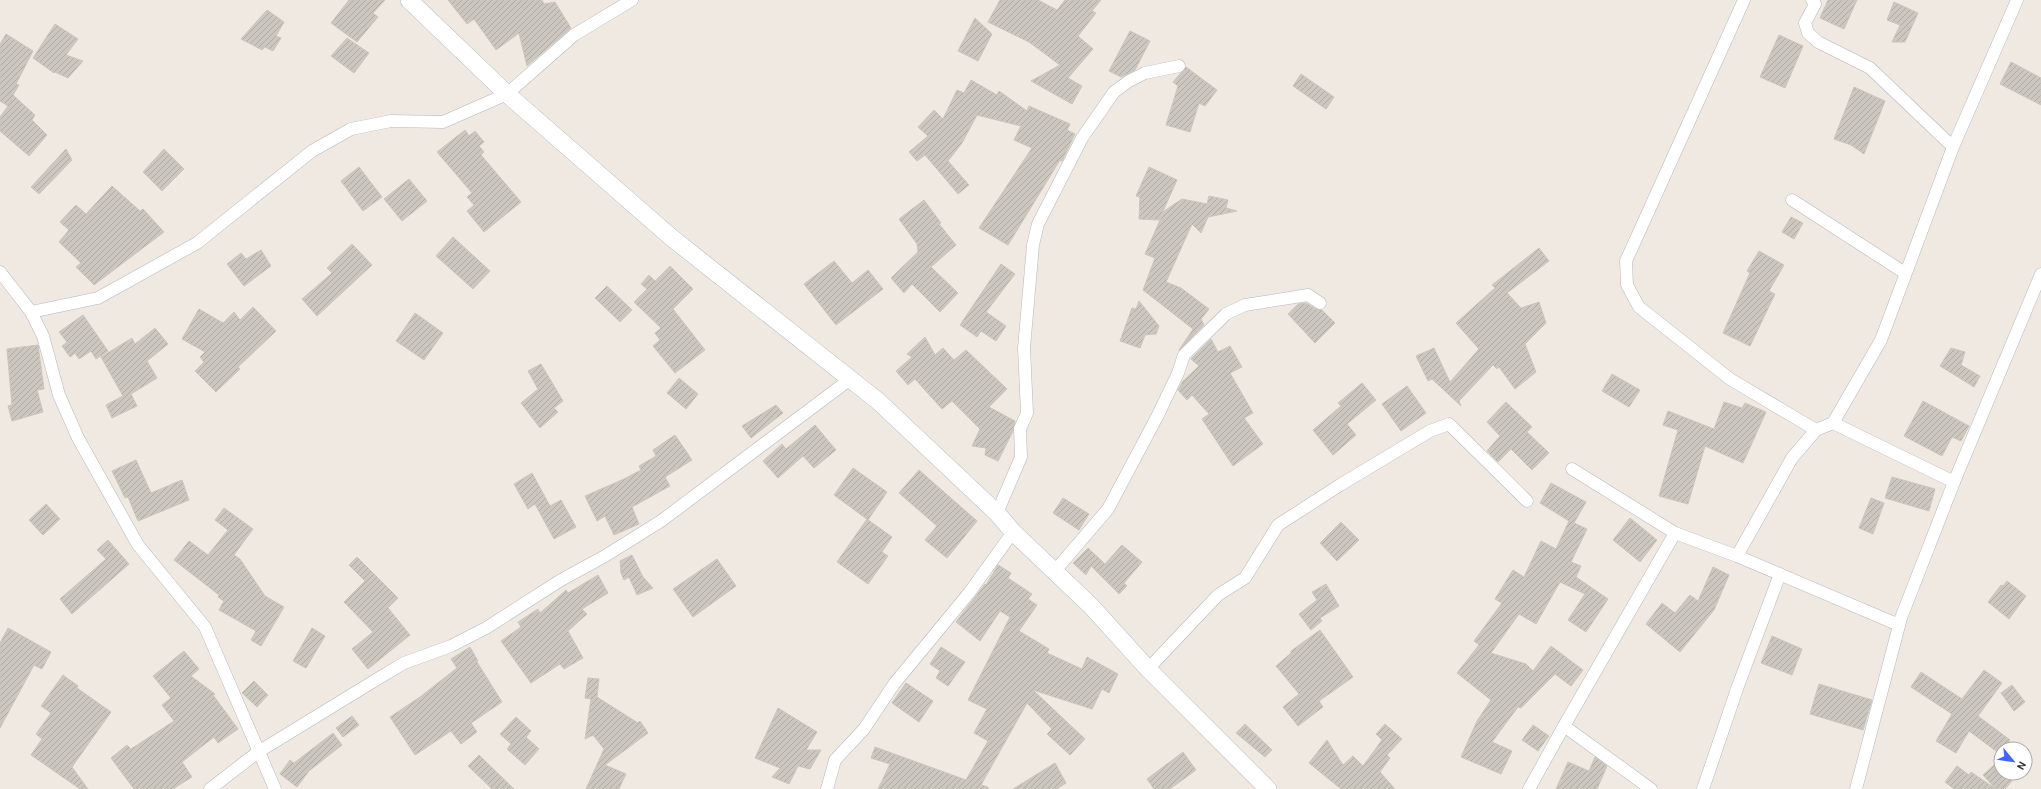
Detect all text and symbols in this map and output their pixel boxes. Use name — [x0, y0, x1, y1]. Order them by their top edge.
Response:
north arrow — [1993, 741, 2033, 781]
text: N — [2014, 759, 2029, 772]

